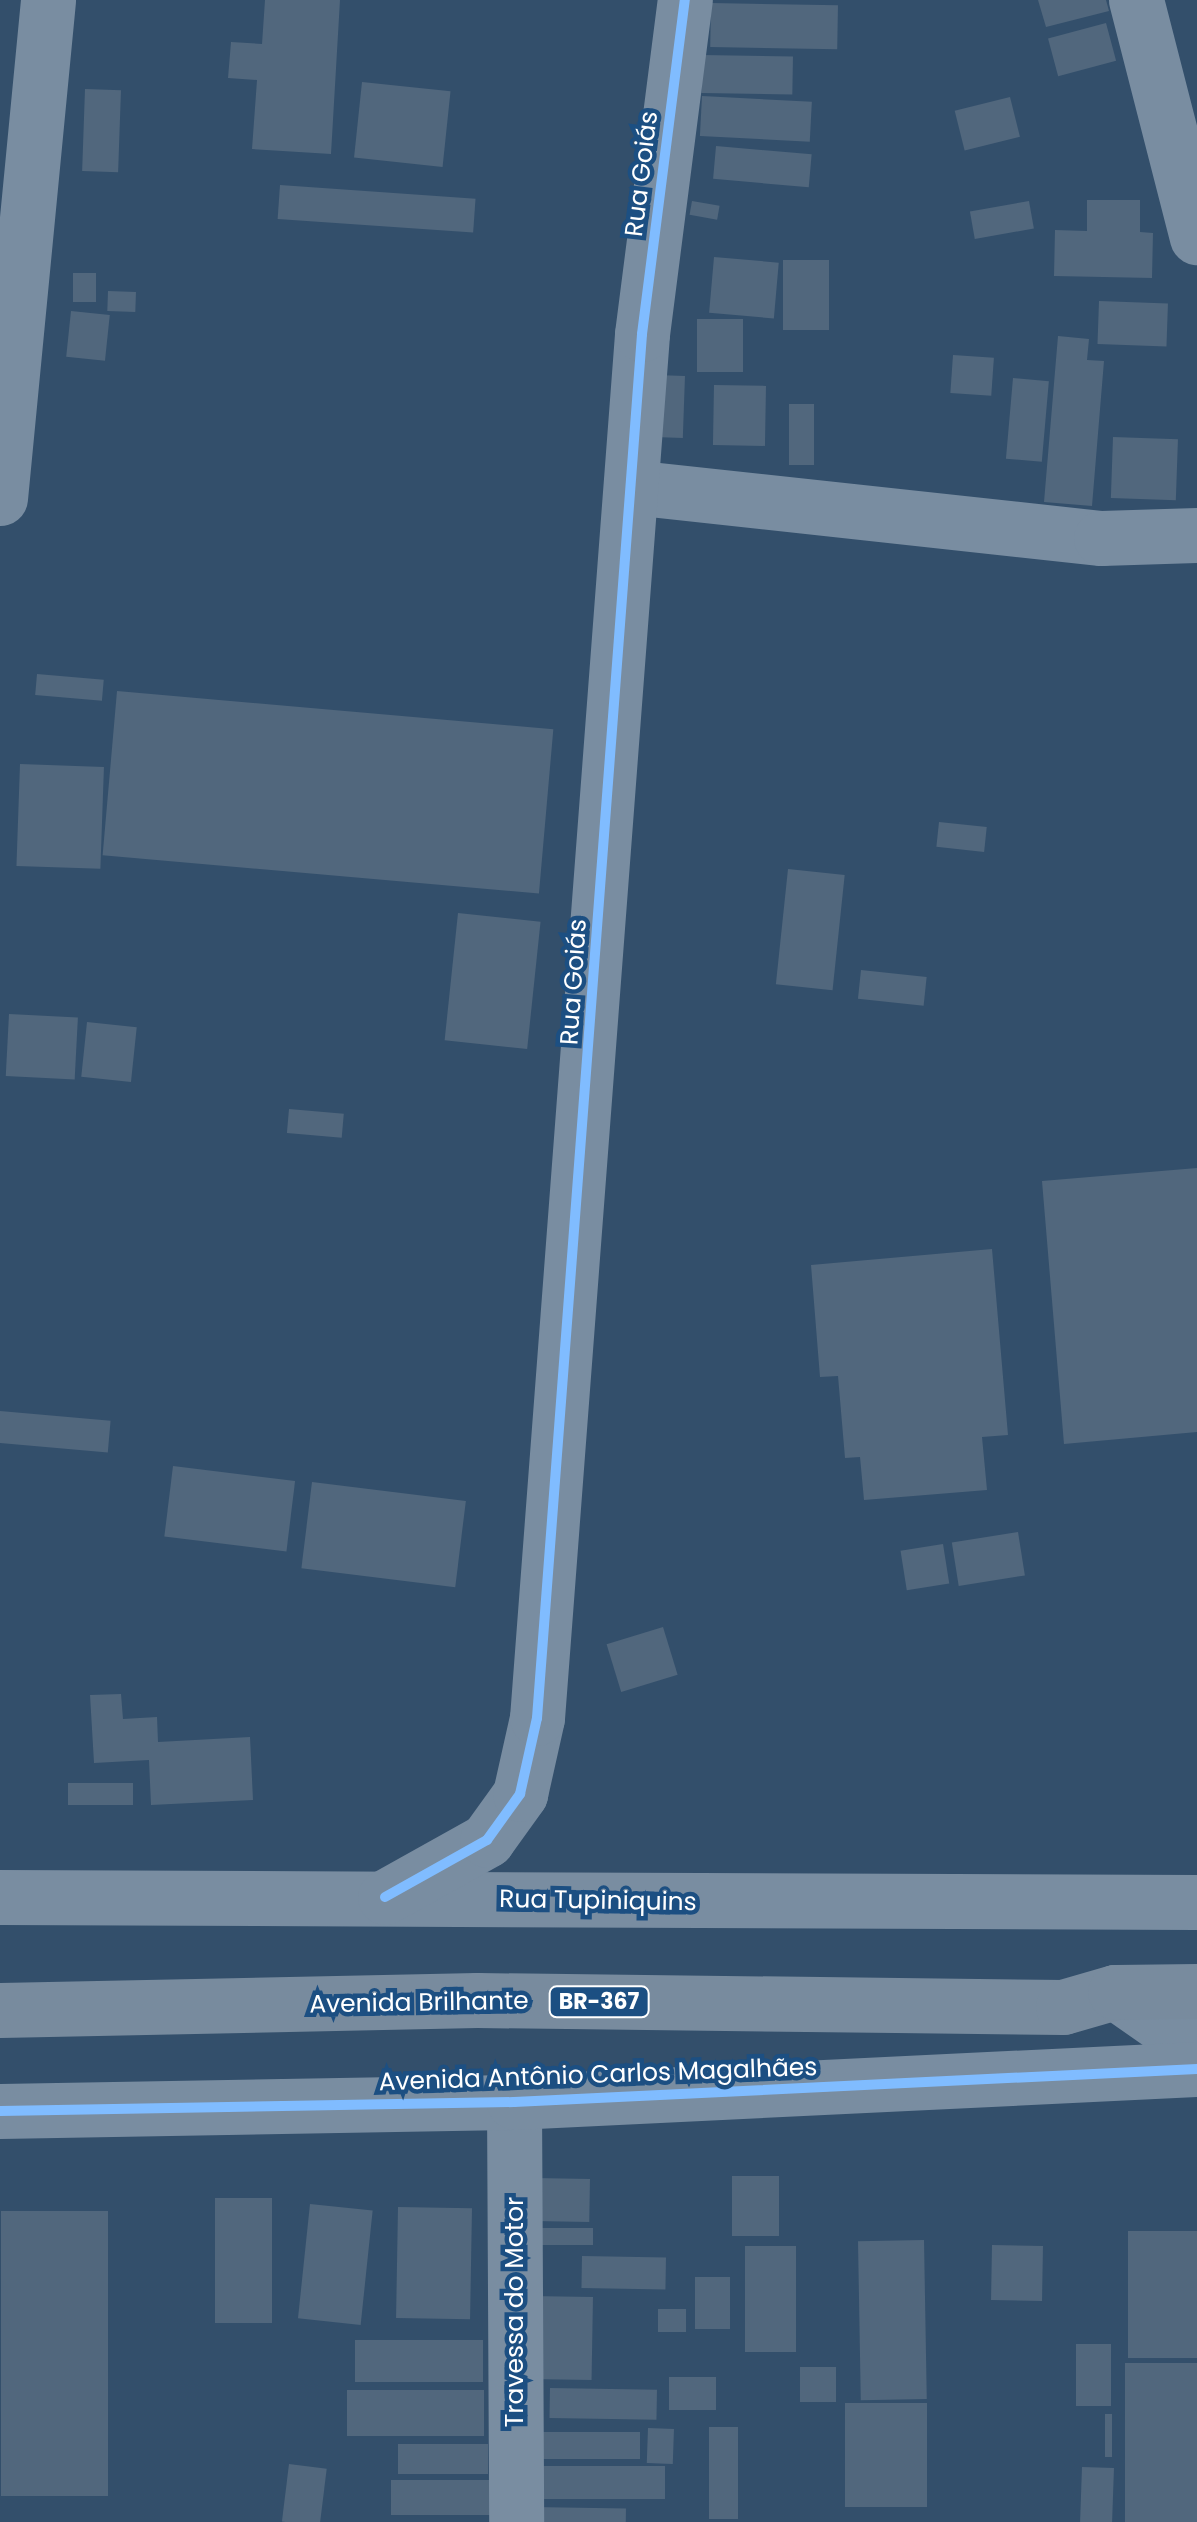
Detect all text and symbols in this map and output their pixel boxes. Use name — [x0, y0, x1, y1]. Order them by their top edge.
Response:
street label: Rua Goiás — [619, 109, 665, 239]
street label: Rua Goiás — [555, 918, 593, 1046]
street label: Rua Tupiniquins — [499, 1884, 697, 1918]
road number: BR-367 — [546, 1985, 652, 2019]
street label: Avenida Brilhante — [309, 1986, 529, 2020]
street label: Avenida Antônio Carlos Magalhães — [378, 2052, 818, 2098]
street label: Travessa do Motor — [500, 2197, 530, 2427]

